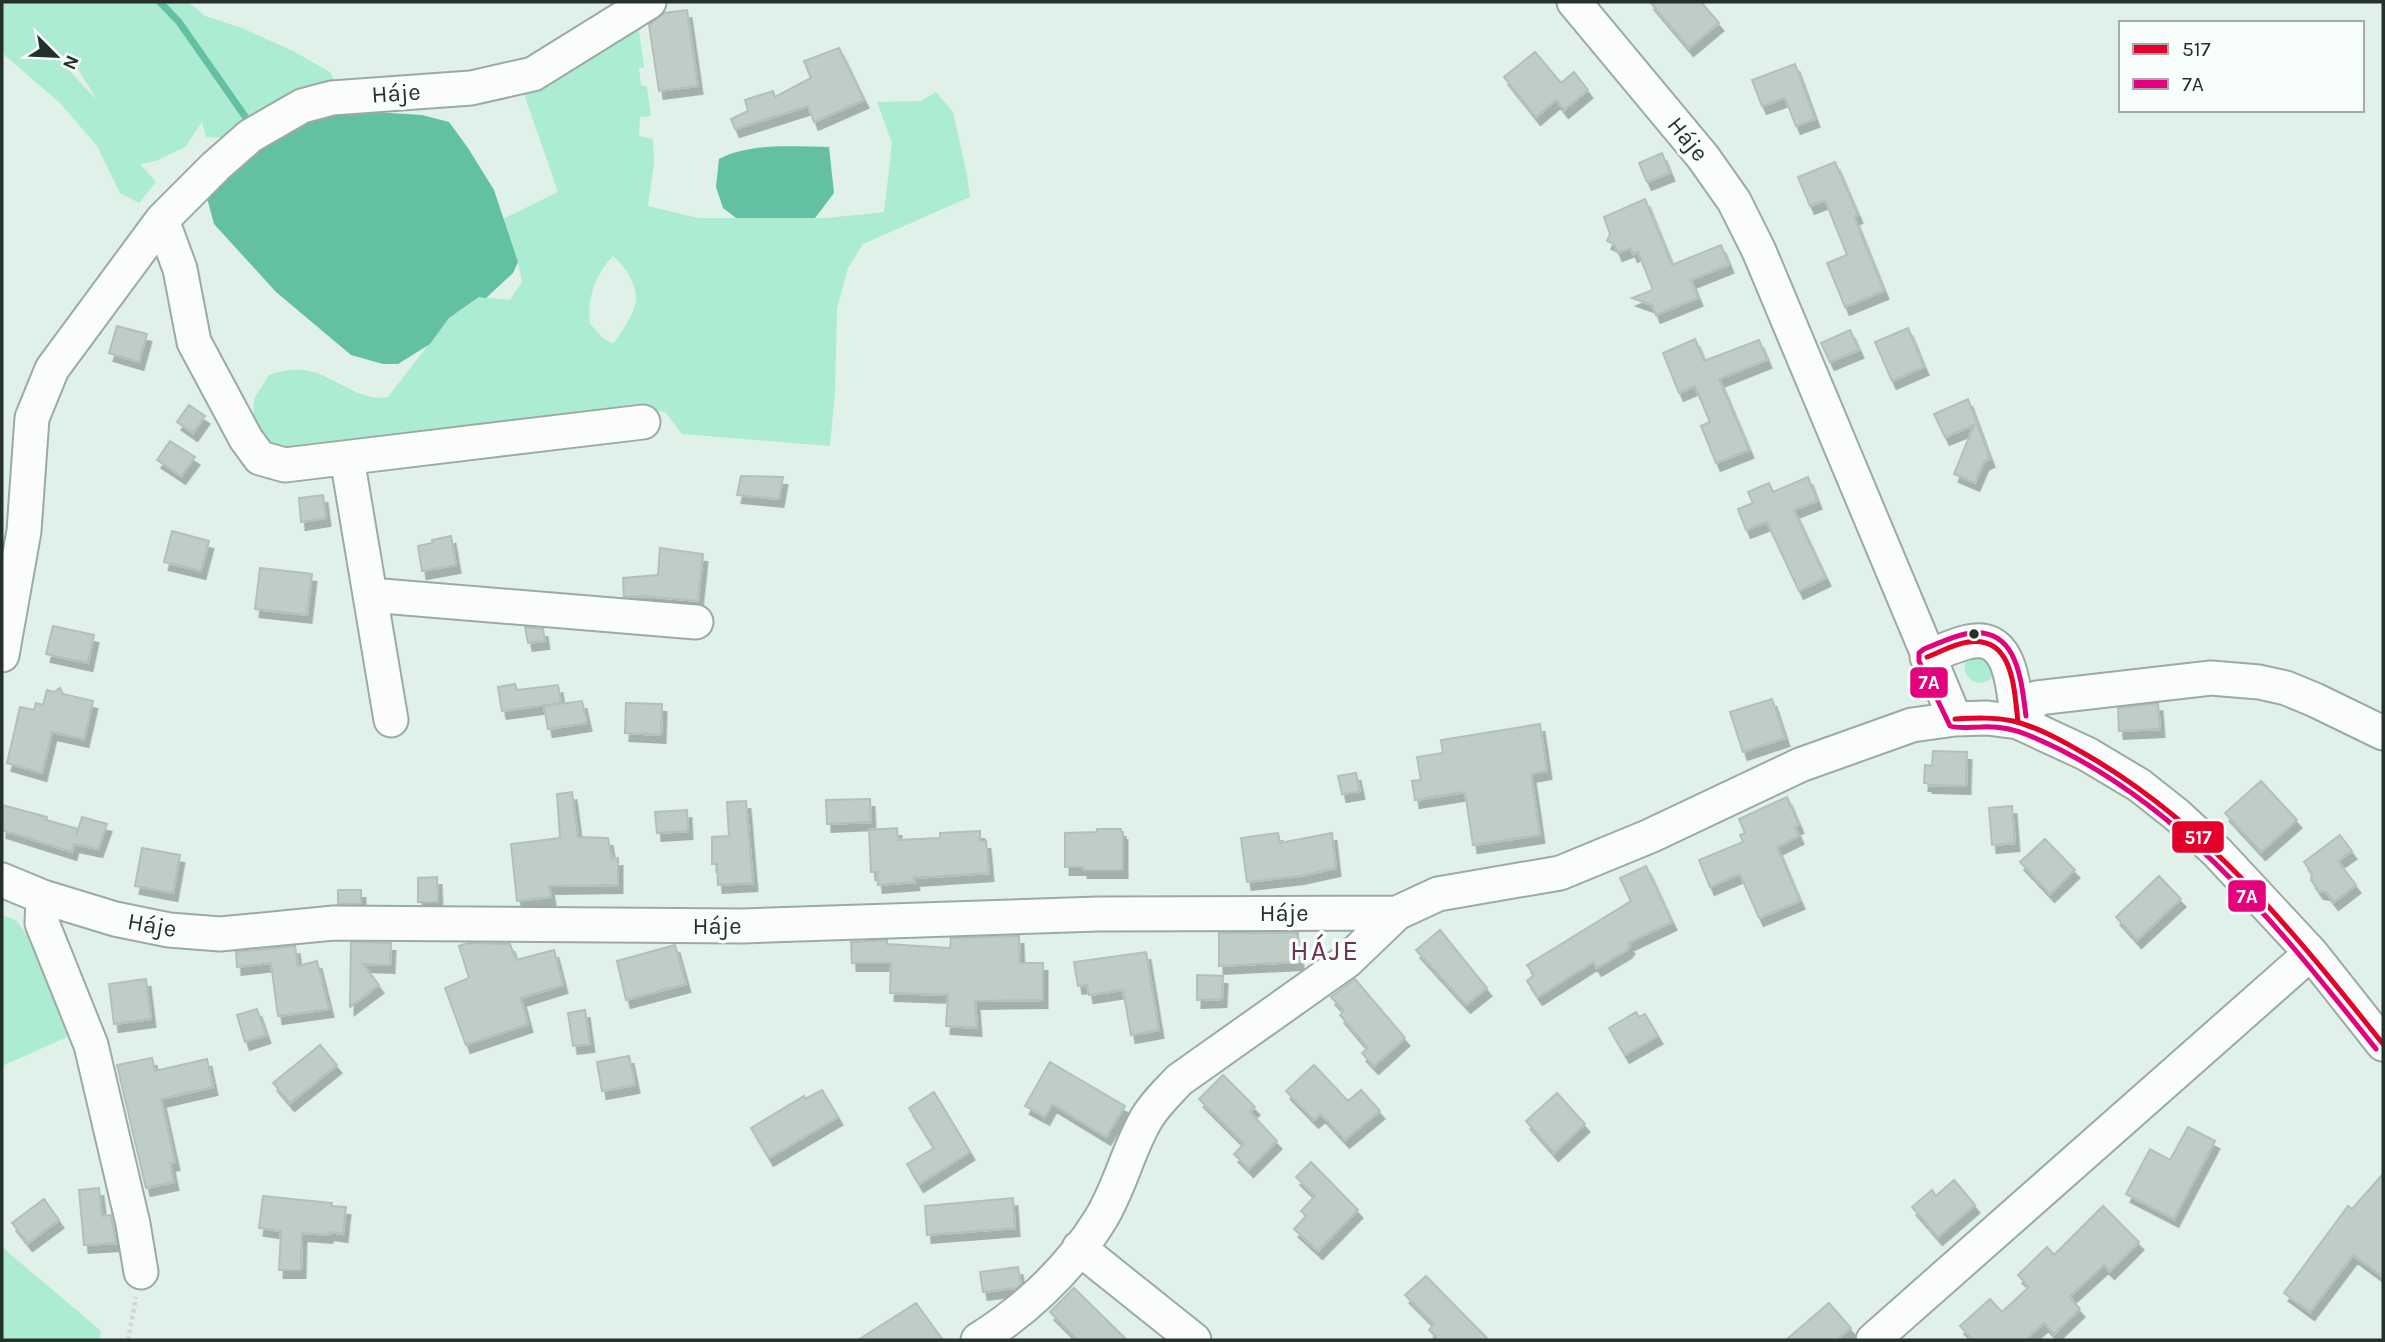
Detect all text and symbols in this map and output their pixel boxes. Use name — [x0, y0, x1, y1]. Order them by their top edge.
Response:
north arrow — [21, 21, 91, 91]
legend — [2119, 21, 2364, 112]
text: 517 — [2182, 37, 2211, 61]
text: N — [58, 52, 83, 73]
text: 7A — [2182, 72, 2204, 96]
street label: Háje — [371, 77, 421, 109]
street label: Háje — [1662, 111, 1714, 167]
unlabelled marker — [1967, 627, 1981, 641]
line badge: 7A — [1909, 666, 1949, 699]
text: 7A — [1918, 672, 1940, 694]
line badge: 517 — [2171, 820, 2225, 854]
text: 517 — [2184, 827, 2212, 849]
line badge: 7A — [2227, 879, 2267, 913]
text: 7A — [2236, 886, 2258, 908]
street label: Háje — [1259, 899, 1309, 927]
street label: Háje — [125, 907, 179, 943]
street label: Háje — [692, 912, 742, 940]
district label: HÁJE — [1290, 933, 1360, 967]

